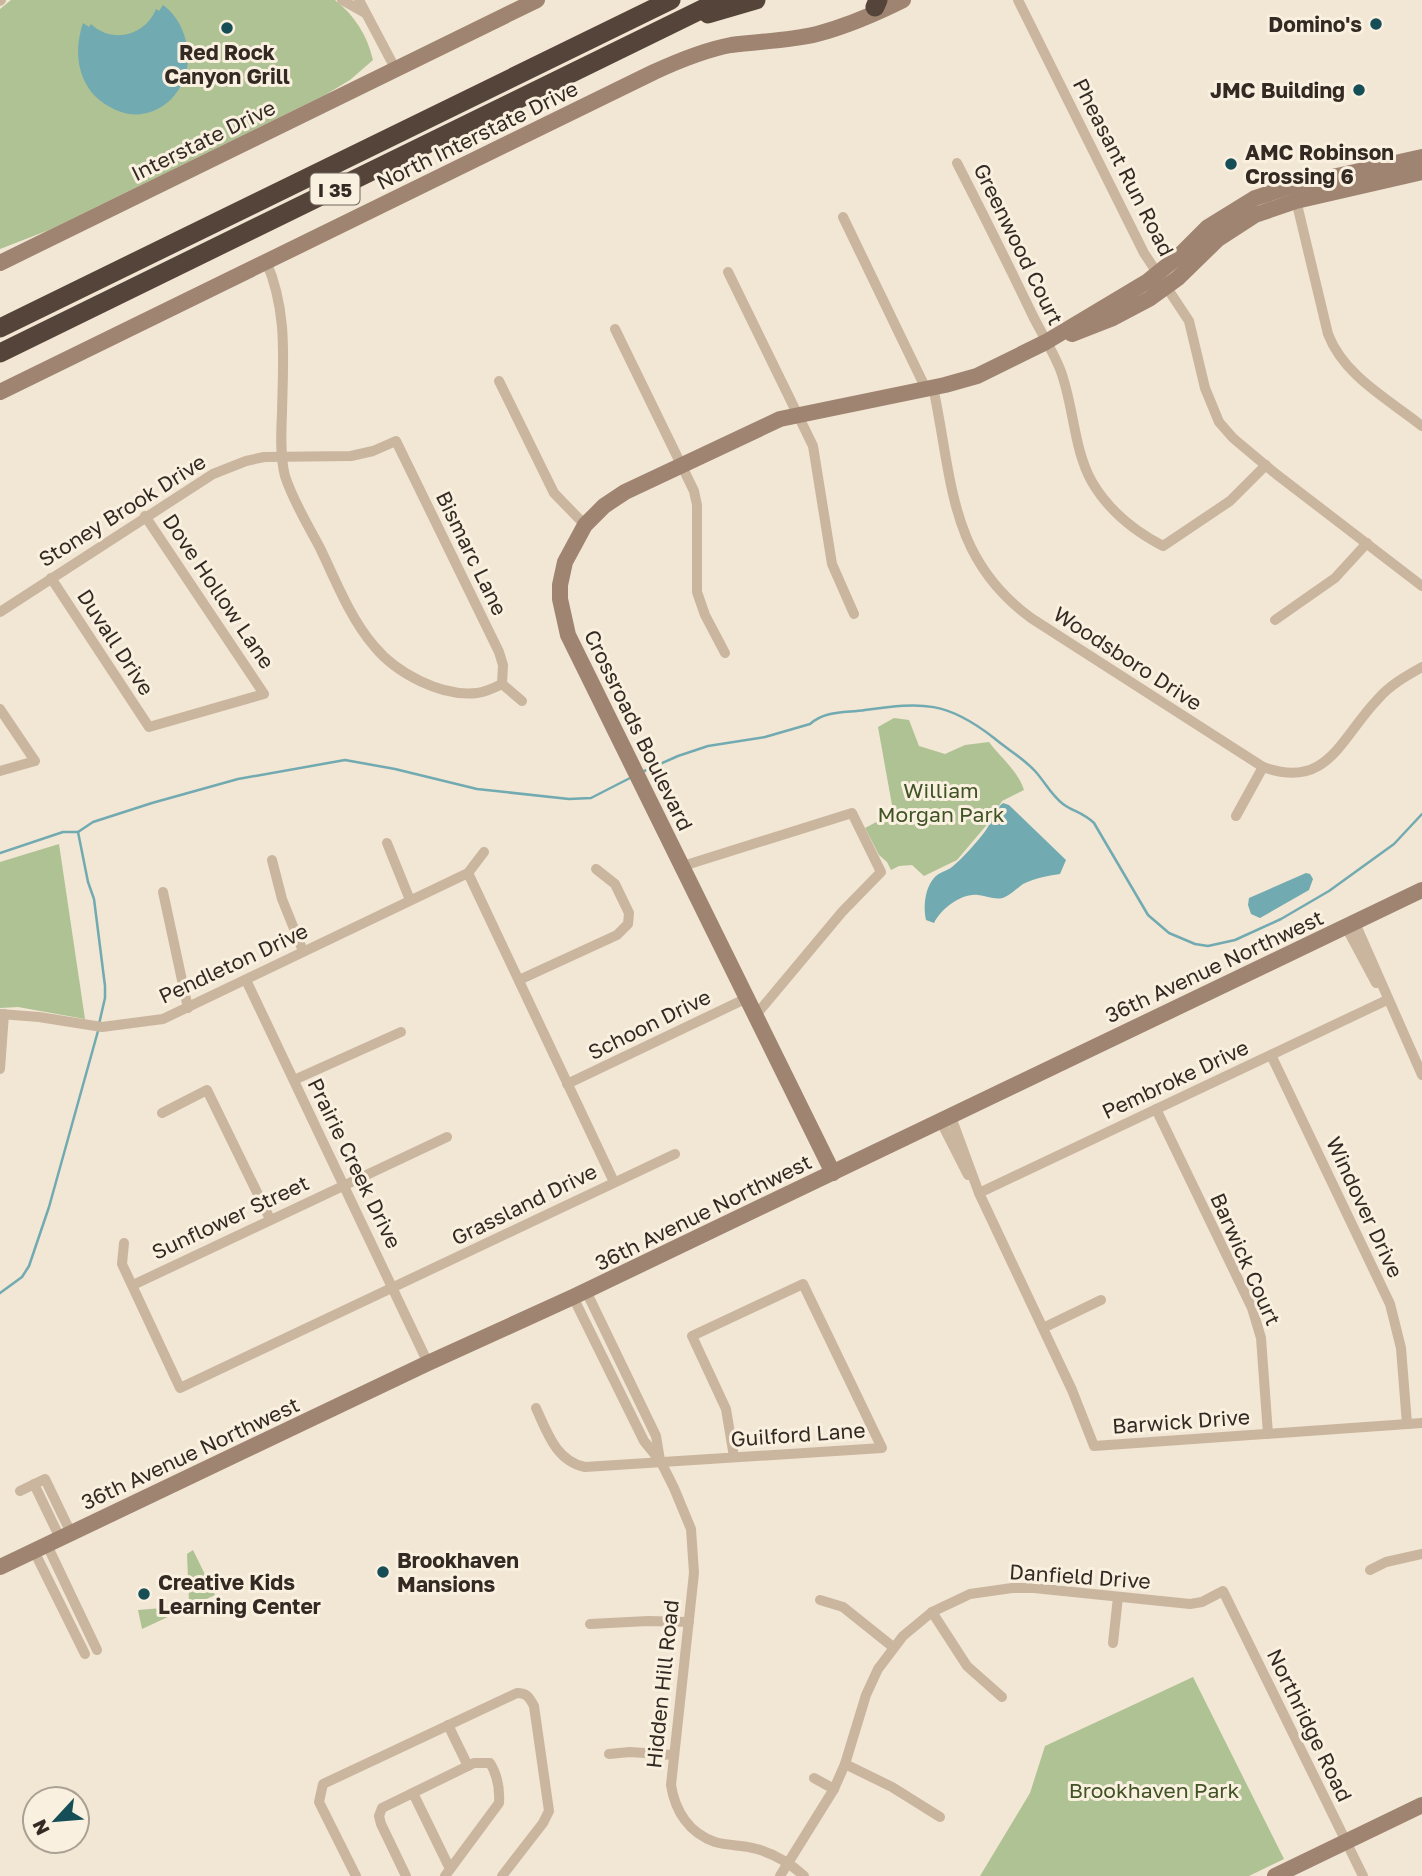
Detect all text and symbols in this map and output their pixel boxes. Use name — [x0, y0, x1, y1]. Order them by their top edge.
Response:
place label: Domino's — [1268, 11, 1362, 37]
marker: Domino's — [1368, 16, 1384, 32]
marker: Red Rock Canyon Grill — [219, 20, 235, 36]
place label: Red Rock Canyon Grill — [164, 39, 290, 89]
street label: Pheasant Run Road — [1068, 74, 1180, 260]
street label: North Interstate Drive — [372, 75, 582, 195]
place label: JMC Building — [1210, 77, 1345, 103]
marker: JMC Building — [1351, 82, 1367, 98]
street label: Interstate Drive — [127, 94, 279, 186]
place label: AMC Robinson Crossing 6 — [1245, 139, 1394, 189]
marker: AMC Robinson Crossing 6 — [1223, 156, 1239, 172]
street label: Greenwood Court — [969, 159, 1069, 329]
road number: I 35 — [310, 174, 360, 204]
street label: Stoney Brook Drive — [34, 448, 210, 572]
street label: Bismarc Lane — [431, 487, 513, 619]
street label: Dove Hollow Lane — [158, 509, 280, 673]
street label: Duvall Drive — [72, 584, 160, 700]
street label: Woodsboro Drive — [1049, 600, 1207, 716]
street label: Crossroads Boulevard — [579, 625, 699, 835]
park label: William Morgan Park — [877, 777, 1005, 827]
street label: 36th Avenue Northwest — [1101, 904, 1327, 1028]
street label: Pendleton Drive — [154, 917, 312, 1009]
street label: Schoon Drive — [583, 983, 715, 1065]
street label: Pembroke Drive — [1098, 1034, 1252, 1124]
street label: Prairie Creek Drive — [302, 1074, 408, 1252]
street label: Windover Drive — [1321, 1132, 1409, 1282]
street label: 36th Avenue Northwest — [590, 1148, 816, 1276]
street label: Grassland Drive — [447, 1158, 601, 1250]
street label: Sunflower Street — [147, 1169, 313, 1265]
street label: Barwick Court — [1205, 1189, 1287, 1329]
street label: 36th Avenue Northwest — [77, 1391, 303, 1515]
street label: Barwick Drive — [1111, 1403, 1251, 1439]
street label: Guilford Lane — [730, 1416, 866, 1452]
place label: Brookhaven Mansions — [397, 1547, 519, 1597]
street label: Danfield Drive — [1008, 1558, 1152, 1594]
marker: Brookhaven Mansions — [375, 1564, 391, 1580]
place label: Creative Kids Learning Center — [158, 1569, 321, 1619]
marker: Creative Kids Learning Center — [136, 1586, 152, 1602]
street label: Hidden Hill Road — [640, 1598, 684, 1770]
street label: Northridge Road — [1262, 1644, 1358, 1806]
park label: Brookhaven Park — [1069, 1777, 1239, 1803]
north arrow — [21, 1785, 91, 1855]
text: N — [27, 1816, 54, 1839]

